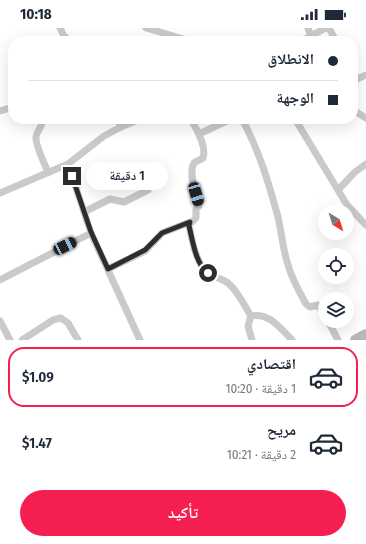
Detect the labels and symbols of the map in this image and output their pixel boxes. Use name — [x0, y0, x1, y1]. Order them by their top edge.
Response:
callout: 1 دقيقة — [86, 162, 168, 190]
route end — [63, 167, 81, 185]
car — [187, 181, 205, 207]
north arrow — [318, 204, 354, 240]
car — [52, 235, 78, 257]
route start — [199, 264, 217, 282]

